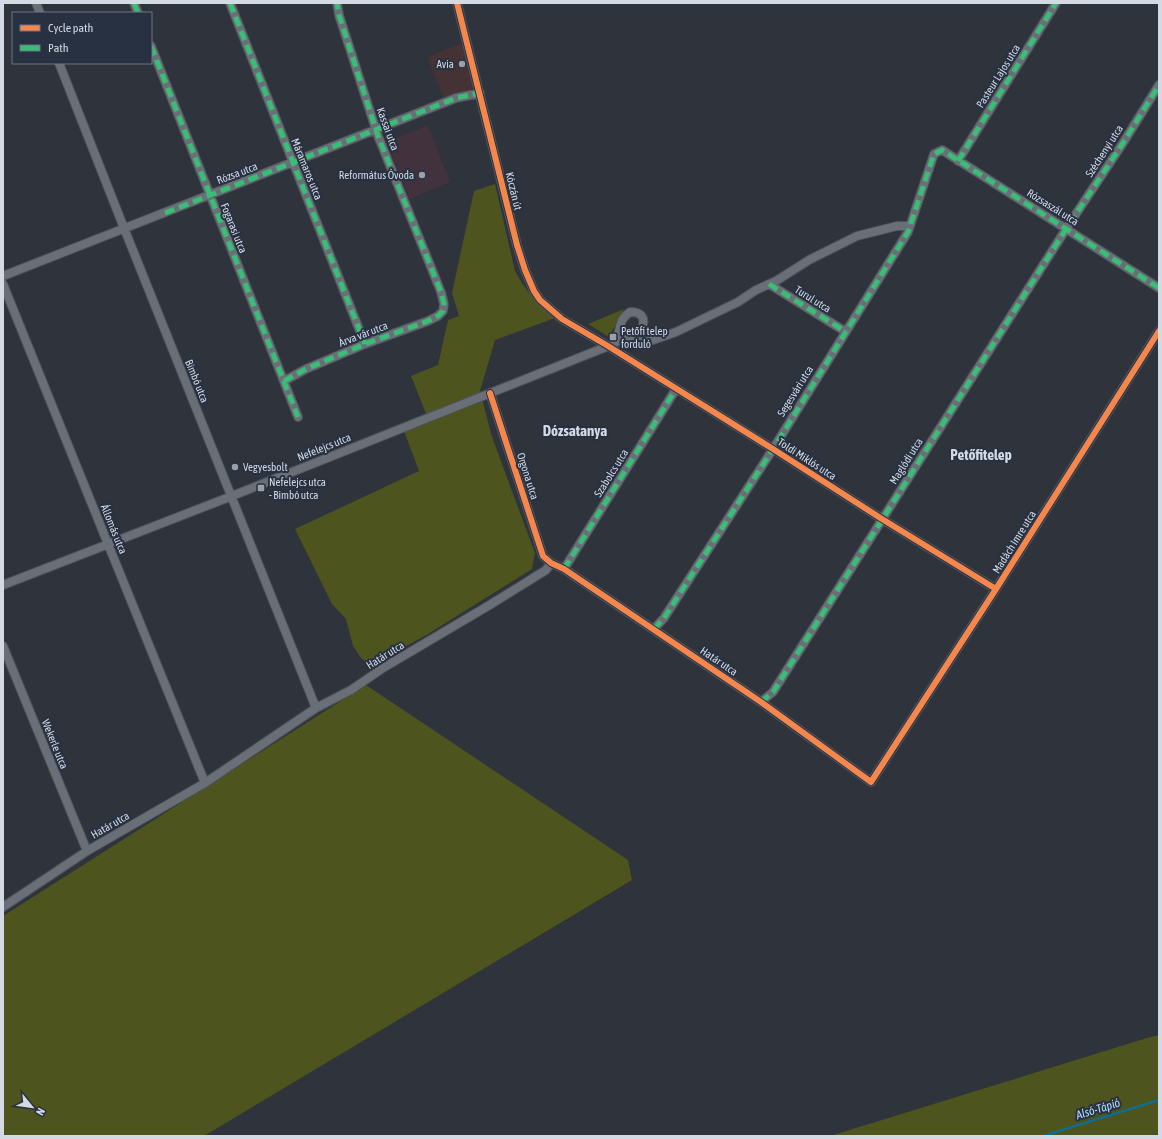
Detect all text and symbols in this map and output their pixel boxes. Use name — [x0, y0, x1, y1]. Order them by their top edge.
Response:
legend — [12, 12, 152, 64]
text: Cycle path — [48, 21, 93, 35]
text: Path — [48, 41, 69, 55]
street label: Pasteur Lajos utca — [974, 42, 1022, 110]
place label: Avia — [436, 58, 454, 70]
marker: Avia — [457, 59, 467, 69]
street label: Kassai utca — [375, 106, 401, 152]
street label: Széchenyi utca — [1083, 123, 1125, 179]
street label: Máramaros utca — [289, 137, 325, 201]
street label: Rózsa utca — [215, 160, 259, 186]
place label: Református Óvoda — [339, 169, 414, 181]
marker: Református Óvoda — [417, 170, 427, 180]
street label: Kóczán út — [503, 171, 525, 211]
street label: Rózsaszál utca — [1025, 186, 1081, 228]
street label: Fogarasi utca — [219, 201, 249, 255]
street label: Turul utca — [793, 283, 833, 315]
street label: Árva vár utca — [337, 319, 389, 349]
place label: Petőfi telep forduló — [621, 325, 668, 350]
marker: Petőfi telep forduló — [608, 332, 618, 342]
street label: Bimbó utca — [183, 358, 211, 404]
street label: Segesvári utca — [775, 363, 815, 419]
district label: Dózsatanya — [543, 422, 607, 439]
street label: Nefelejcs utca — [295, 431, 353, 463]
street label: Toldi Miklós utca — [776, 436, 838, 482]
street label: Maglódi utca — [887, 436, 925, 486]
district label: Petőfitelep — [950, 446, 1012, 463]
street label: Szabolcs utca — [592, 447, 630, 499]
street label: Orgona utca — [515, 451, 541, 501]
place label: Vegyesbolt — [243, 461, 288, 473]
marker: Vegyesbolt — [230, 462, 240, 472]
place label: Nefelejcs utca - Bimbó utca — [269, 476, 326, 501]
marker: Nefelejcs utca - Bimbó utca — [256, 483, 266, 493]
street label: Állomás utca — [99, 503, 129, 555]
street label: Madách Imre utca — [990, 508, 1038, 576]
street label: Határ utca — [364, 639, 406, 671]
street label: Határ utca — [698, 644, 740, 678]
street label: Wekerle utca — [40, 717, 70, 771]
street label: Határ utca — [89, 809, 131, 841]
north arrow — [12, 1087, 52, 1127]
water label: Alsó-Tápió — [1073, 1096, 1122, 1123]
text: N — [34, 1106, 48, 1118]

